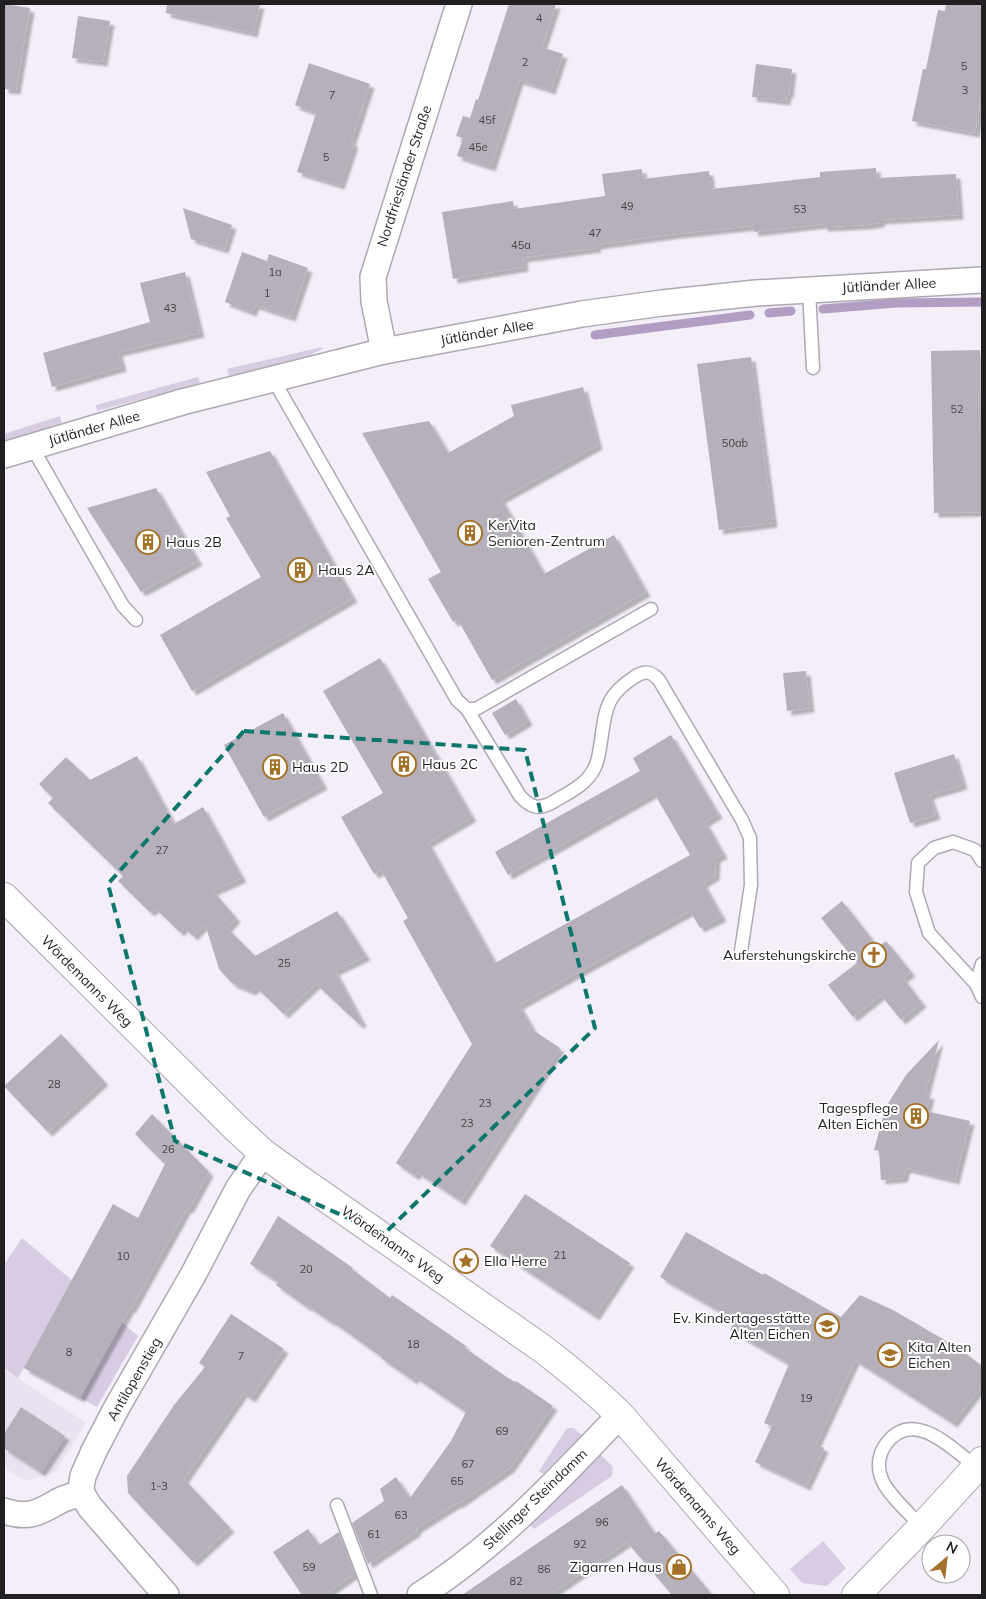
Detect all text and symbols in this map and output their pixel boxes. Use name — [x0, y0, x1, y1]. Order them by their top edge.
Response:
house number: 4 — [536, 11, 543, 25]
house number: 2 — [522, 55, 529, 69]
house number: 5 — [961, 59, 968, 73]
house number: 3 — [962, 83, 968, 97]
house number: 7 — [329, 88, 335, 102]
street label: Nordfriesländer Straße — [373, 103, 435, 249]
house number: 45f — [479, 113, 496, 127]
house number: 45e — [468, 140, 488, 154]
house number: 5 — [323, 150, 330, 164]
house number: 49 — [620, 199, 634, 213]
house number: 53 — [793, 202, 807, 216]
house number: 47 — [588, 226, 602, 240]
house number: 45a — [511, 238, 531, 252]
house number: 1a — [268, 265, 282, 279]
street label: Jütländer Allee — [841, 274, 937, 296]
house number: 1 — [264, 286, 270, 300]
house number: 43 — [163, 301, 177, 315]
street label: Jütländer Allee — [439, 315, 535, 349]
house number: 52 — [950, 402, 964, 416]
street label: Jütländer Allee — [46, 406, 142, 450]
house number: 50ab — [722, 436, 749, 450]
place label: KerVita Senioren-Zentrum — [488, 516, 605, 550]
building icon: KerVita Senioren-Zentrum — [457, 520, 483, 546]
building icon: Haus 2B — [135, 529, 161, 555]
place label: Haus 2B — [166, 533, 222, 551]
building icon: Haus 2A — [287, 557, 313, 583]
place label: Haus 2A — [318, 561, 375, 579]
building icon: Haus 2C — [391, 751, 417, 777]
building icon: Haus 2D — [262, 754, 288, 780]
place label: Haus 2C — [422, 755, 478, 773]
place label: Haus 2D — [292, 758, 349, 776]
house number: 27 — [155, 843, 169, 857]
street label: Wördemanns Weg — [37, 931, 137, 1031]
church icon: Auferstehungskirche — [861, 942, 887, 968]
place label: Auferstehungskirche — [723, 946, 856, 964]
house number: 25 — [277, 956, 291, 970]
house number: 28 — [47, 1077, 61, 1091]
house number: 23 — [478, 1096, 492, 1110]
place label: Tagespflege Alten Eichen — [818, 1099, 898, 1133]
building icon: Tagespflege Alten Eichen — [903, 1103, 929, 1129]
house number: 23 — [460, 1116, 474, 1130]
house number: 26 — [161, 1142, 175, 1156]
street label: Wördemanns Weg — [338, 1202, 448, 1286]
place icon: Ella Herre — [453, 1248, 479, 1274]
house number: 21 — [553, 1248, 567, 1262]
house number: 10 — [116, 1249, 130, 1263]
place label: Ella Herre — [484, 1252, 547, 1270]
house number: 20 — [299, 1262, 313, 1276]
place label: Ev. Kindertagesstätte Alten Eichen — [673, 1309, 810, 1343]
school or university icon: Ev. Kindertagesstätte Alten Eichen — [814, 1313, 840, 1339]
street label: Antilopenstieg — [103, 1334, 165, 1424]
house number: 18 — [406, 1337, 420, 1351]
place label: Kita Alten Eichen — [908, 1338, 971, 1372]
school or university icon: Kita Alten Eichen — [877, 1342, 903, 1368]
house number: 8 — [66, 1345, 73, 1359]
house number: 7 — [238, 1349, 244, 1363]
house number: 19 — [799, 1391, 813, 1405]
house number: 69 — [495, 1424, 509, 1438]
street label: Stellinger Steindamm — [479, 1445, 591, 1553]
street label: Wördemanns Weg — [651, 1454, 745, 1558]
house number: 67 — [461, 1457, 475, 1471]
house number: 65 — [450, 1474, 464, 1488]
house number: 1-3 — [150, 1479, 168, 1493]
house number: 63 — [394, 1508, 408, 1522]
house number: 96 — [595, 1515, 609, 1529]
house number: 61 — [367, 1527, 381, 1541]
north arrow — [921, 1534, 971, 1584]
house number: 92 — [573, 1537, 587, 1551]
text: N — [943, 1537, 961, 1558]
shop icon: Zigarren Haus — [666, 1554, 692, 1580]
place label: Zigarren Haus — [570, 1558, 662, 1576]
house number: 59 — [302, 1560, 316, 1574]
house number: 86 — [537, 1562, 551, 1576]
house number: 82 — [509, 1574, 523, 1588]

